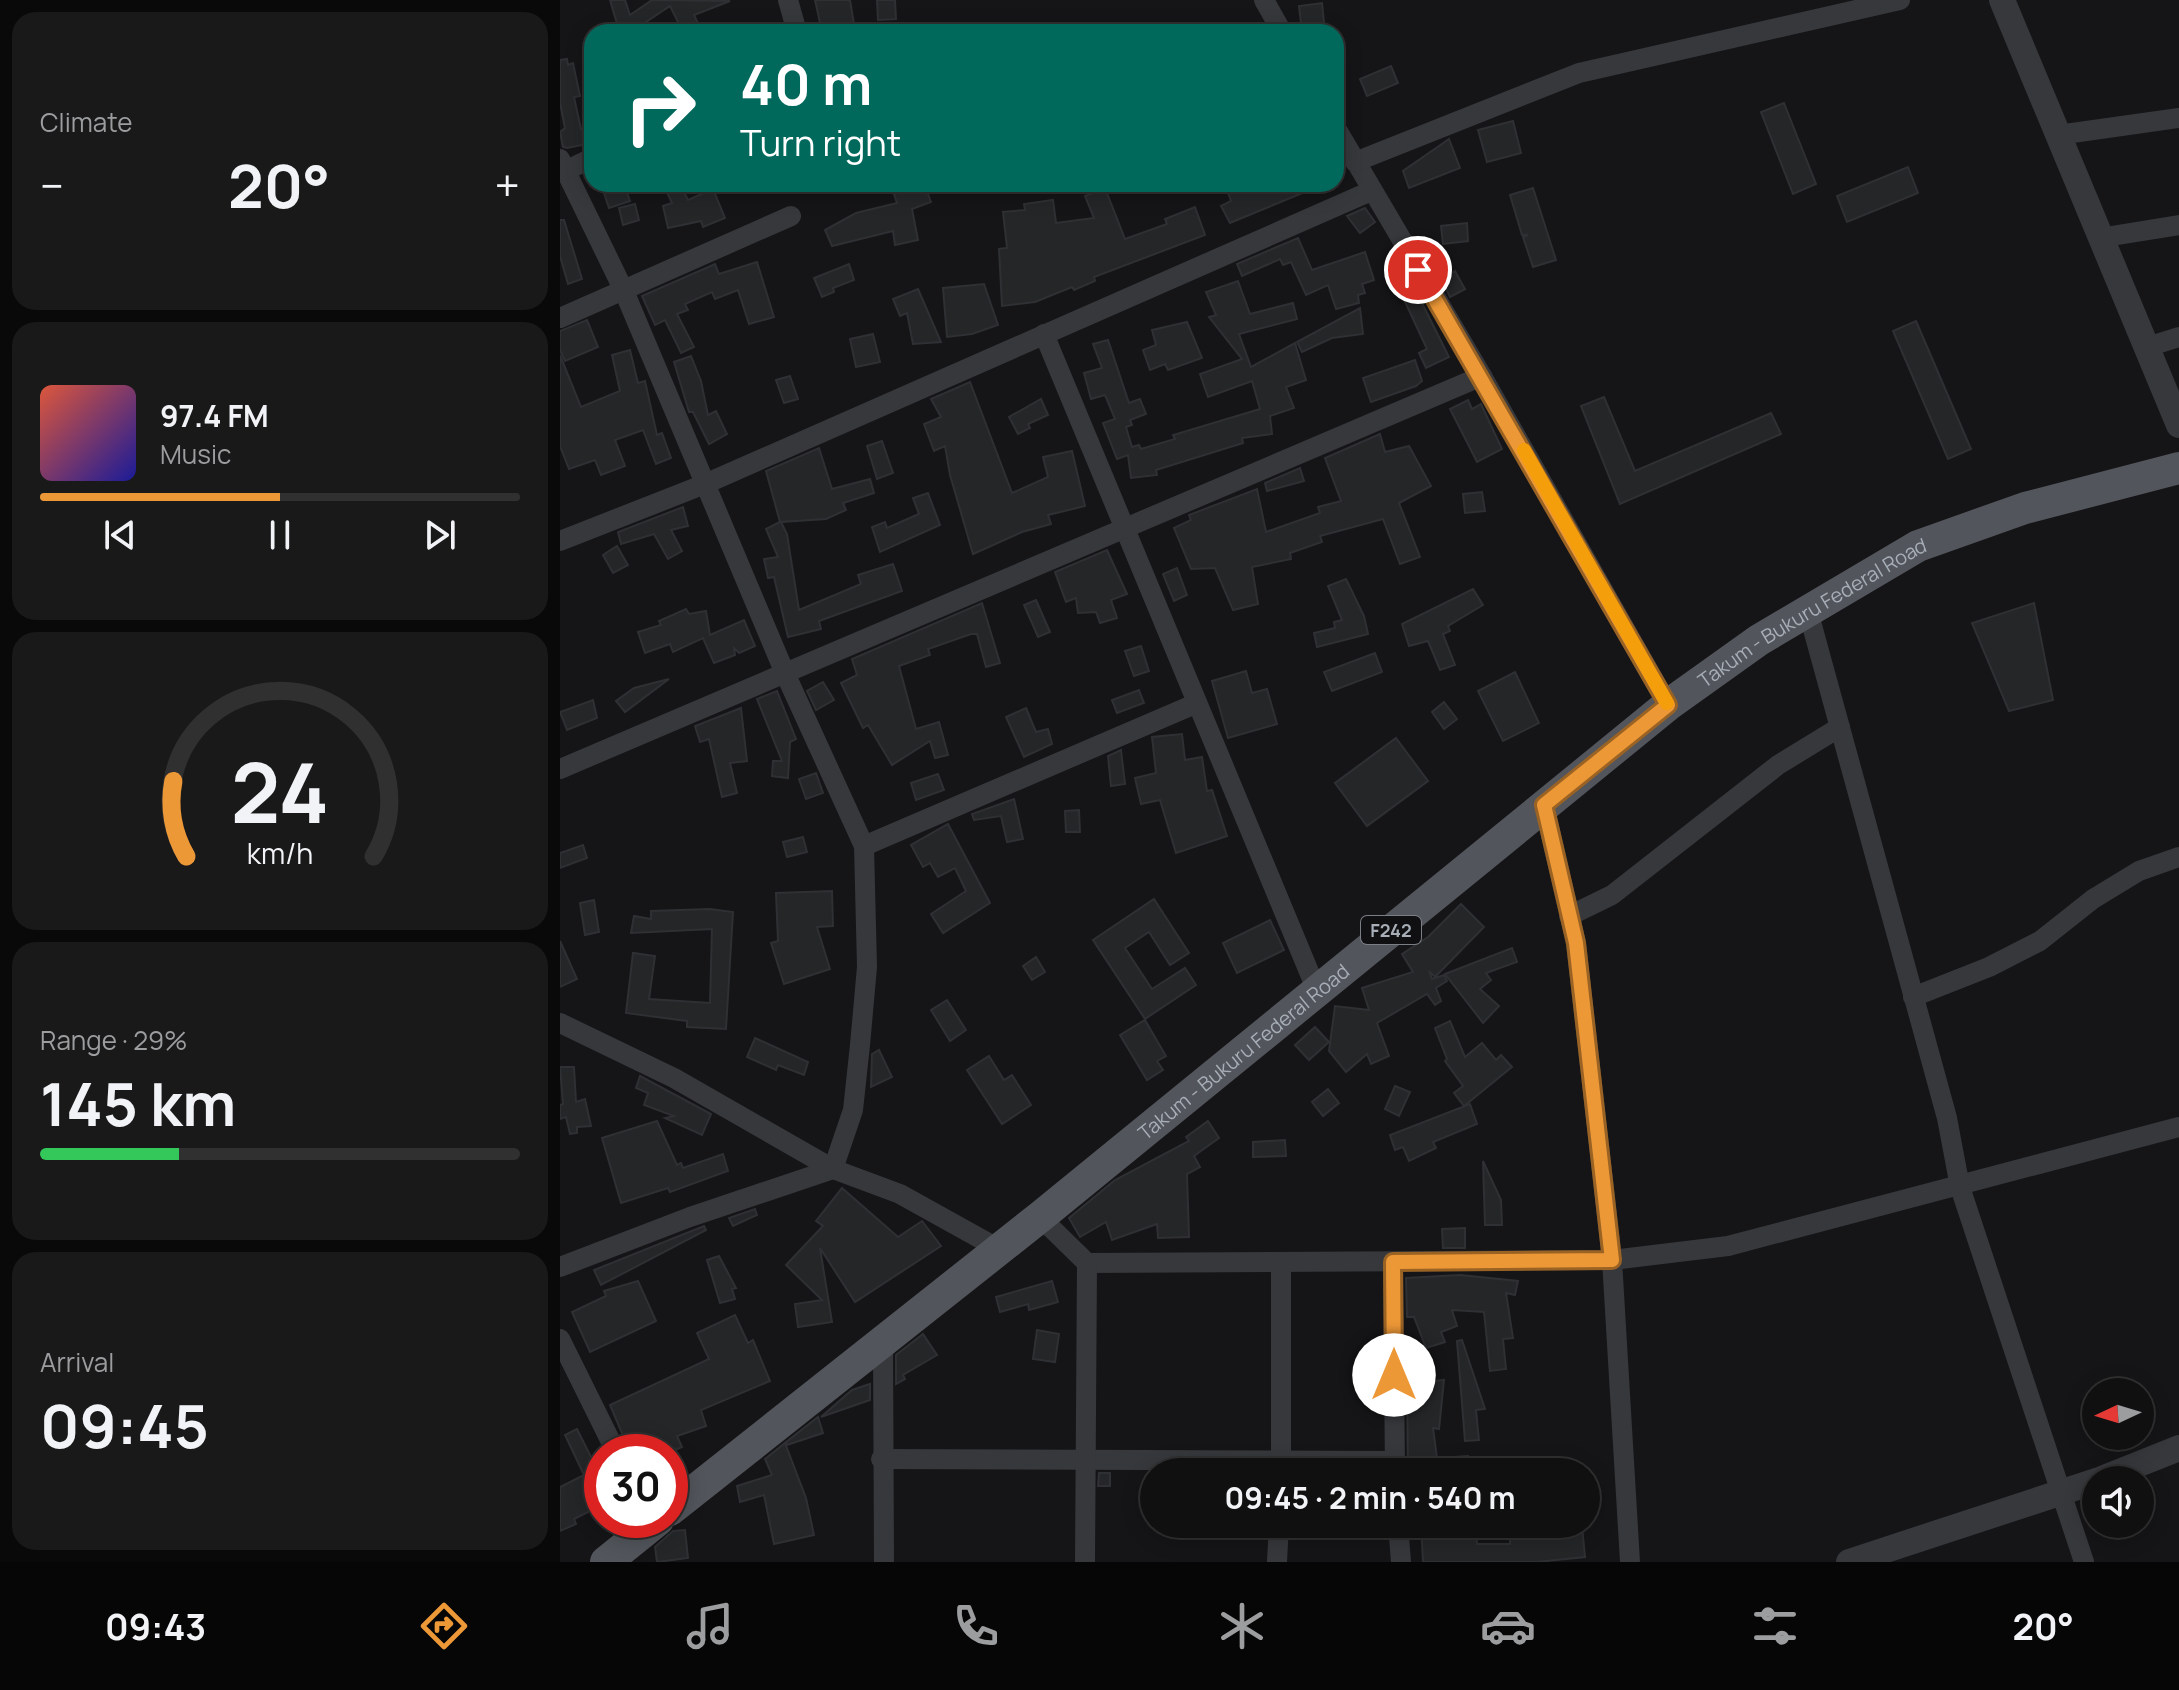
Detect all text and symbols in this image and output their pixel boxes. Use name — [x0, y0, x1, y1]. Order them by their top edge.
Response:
text: 40 m — [740, 45, 872, 122]
icon: right — [608, 56, 712, 160]
text: Climate — [40, 104, 132, 140]
text: Turn right — [740, 118, 901, 167]
text: 20° — [228, 144, 330, 226]
text: − — [40, 155, 64, 215]
text: + — [495, 155, 520, 215]
pin — [1384, 236, 1452, 304]
icon: arrive — [1396, 248, 1440, 292]
text: 97.4 FM — [160, 395, 269, 436]
text: Music — [160, 436, 231, 472]
icon: previous — [98, 513, 142, 557]
icon: pause — [258, 513, 302, 557]
icon: next — [418, 513, 462, 557]
street label: Takum - Bukuru Federal Road — [1692, 531, 1930, 693]
text: 24 — [231, 734, 329, 848]
text: km/h — [247, 834, 313, 873]
road number: F242 — [1361, 916, 1421, 944]
street label: Takum - Bukuru Federal Road — [1132, 957, 1354, 1146]
text: Range · 29% — [40, 1022, 188, 1058]
text: 145 km — [40, 1062, 236, 1144]
position arrow — [1352, 1333, 1436, 1417]
text: Arrival — [40, 1344, 114, 1380]
north arrow — [2082, 1378, 2154, 1450]
map controls — [2082, 1378, 2154, 1538]
text: 09:45 — [40, 1384, 209, 1466]
speed limit sign: 30 — [584, 1434, 688, 1538]
button: sound — [2082, 1466, 2154, 1538]
text: 09:45 · 2 min · 540 m — [1224, 1477, 1516, 1518]
icon: directions — [416, 1598, 472, 1654]
icon: music — [682, 1598, 738, 1654]
icon: phone — [948, 1598, 1004, 1654]
icon: climate — [1214, 1598, 1270, 1654]
icon: car — [1480, 1598, 1536, 1654]
icon: filters — [1747, 1598, 1803, 1654]
text: 09:43 — [105, 1602, 206, 1651]
text: 20° — [2013, 1602, 2074, 1651]

